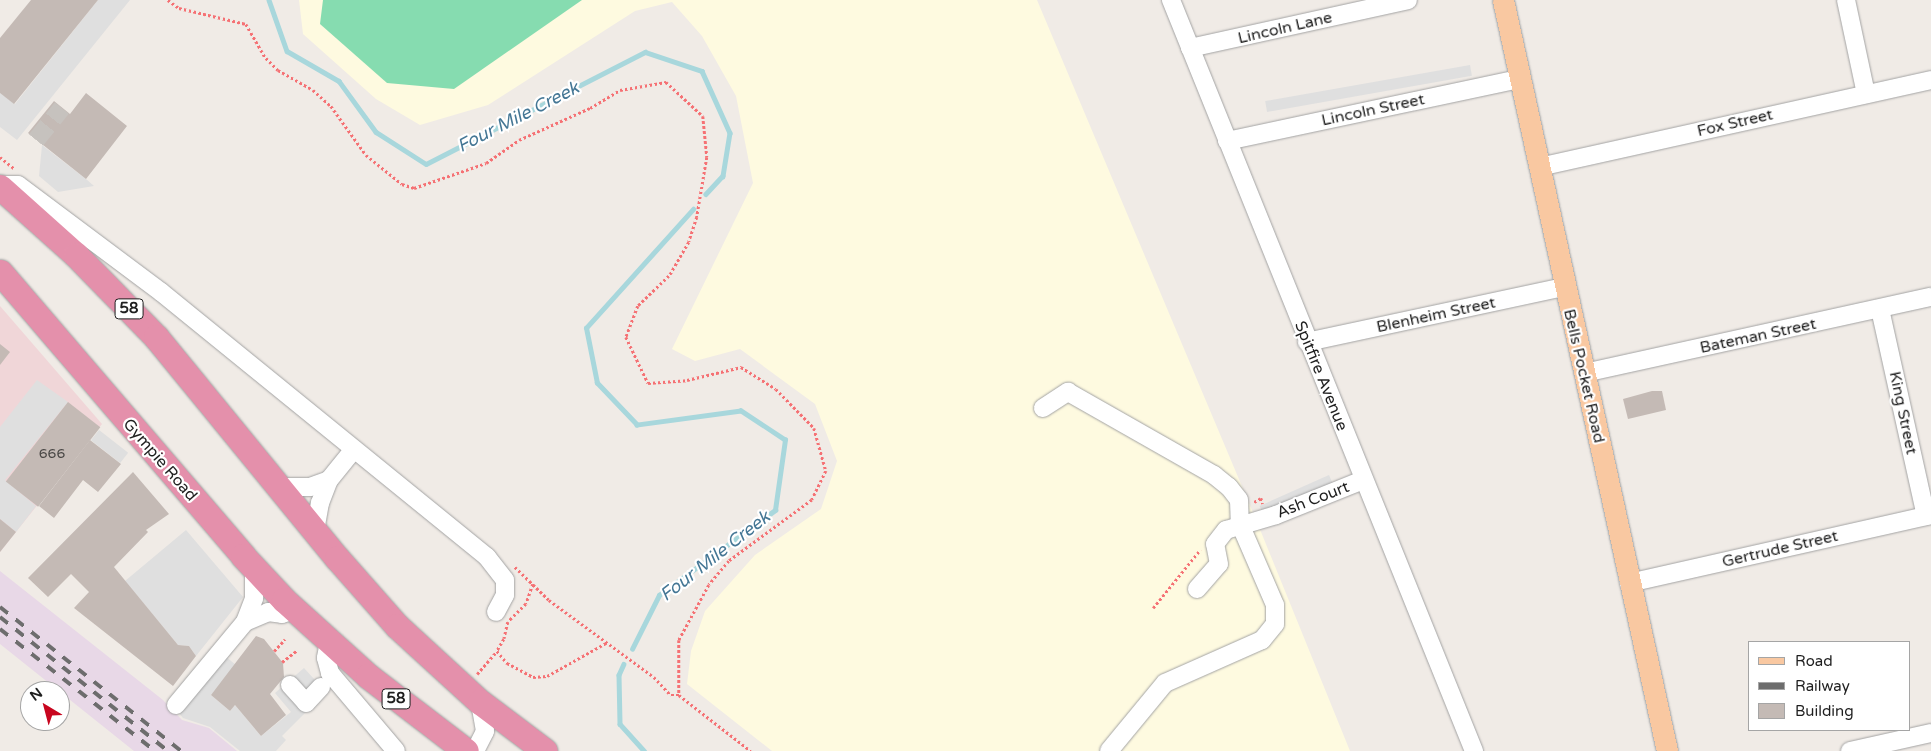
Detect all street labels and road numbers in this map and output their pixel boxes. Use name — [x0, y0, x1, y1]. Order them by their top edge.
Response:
street label: Lincoln Lane — [1236, 8, 1334, 48]
street label: Lincoln Street — [1320, 90, 1426, 130]
street label: Fox Street — [1695, 105, 1775, 141]
street label: Blenheim Street — [1375, 293, 1497, 337]
road number: 58 — [114, 296, 144, 322]
street label: Bells Pocket Road — [1559, 307, 1609, 445]
street label: Bateman Street — [1698, 314, 1818, 358]
street label: Spitfire Avenue — [1290, 318, 1352, 434]
street label: King Street — [1885, 370, 1921, 456]
street label: Gympie Road — [119, 415, 201, 505]
street label: Ash Court — [1274, 477, 1352, 523]
street label: Gertrude Street — [1720, 526, 1840, 572]
road number: 58 — [381, 686, 411, 712]

